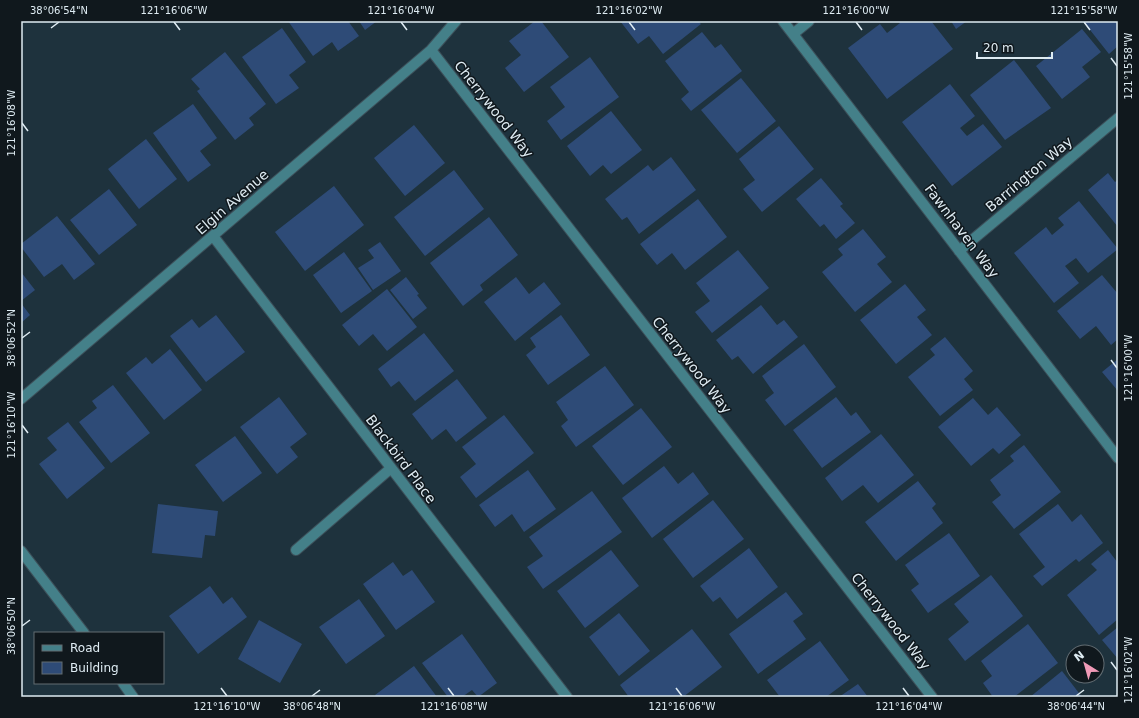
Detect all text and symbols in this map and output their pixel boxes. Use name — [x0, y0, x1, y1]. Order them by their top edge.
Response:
text: 38°06'54"N — [30, 5, 88, 16]
text: 121°16'06"W — [141, 5, 207, 16]
text: 121°16'04"W — [368, 5, 434, 16]
text: 121°16'02"W — [596, 5, 662, 16]
text: 121°16'00"W — [823, 5, 889, 16]
text: 121°15'58"W — [1051, 5, 1117, 16]
text: 121°15'58"W — [1123, 33, 1134, 99]
scale bar — [977, 34, 1052, 60]
text: 20 m — [983, 41, 1014, 55]
street label: Cherrywood Way — [451, 57, 537, 161]
text: 121°16'08"W — [6, 90, 17, 156]
street label: Barrington Way — [982, 133, 1076, 215]
street label: Elgin Avenue — [192, 166, 272, 238]
street label: Fawnhaven Way — [922, 181, 1002, 281]
text: 38°06'52"N — [6, 309, 17, 367]
street label: Cherrywood Way — [649, 313, 735, 417]
text: 121°16'00"W — [1123, 335, 1134, 401]
text: 121°16'10"W — [6, 392, 17, 458]
street label: Blackbird Place — [362, 412, 440, 506]
street label: Cherrywood Way — [848, 569, 934, 673]
text: 38°06'50"N — [6, 597, 17, 655]
legend — [34, 632, 164, 684]
text: 121°16'02"W — [1123, 637, 1134, 703]
text: Road — [70, 641, 100, 655]
north arrow — [1065, 644, 1105, 684]
text: N — [1072, 648, 1087, 664]
text: Building — [70, 661, 119, 675]
text: 121°16'10"W — [194, 701, 260, 712]
text: 38°06'48"N — [283, 701, 341, 712]
text: 121°16'08"W — [421, 701, 487, 712]
text: 121°16'06"W — [649, 701, 715, 712]
text: 121°16'04"W — [876, 701, 942, 712]
text: 38°06'44"N — [1047, 701, 1105, 712]

